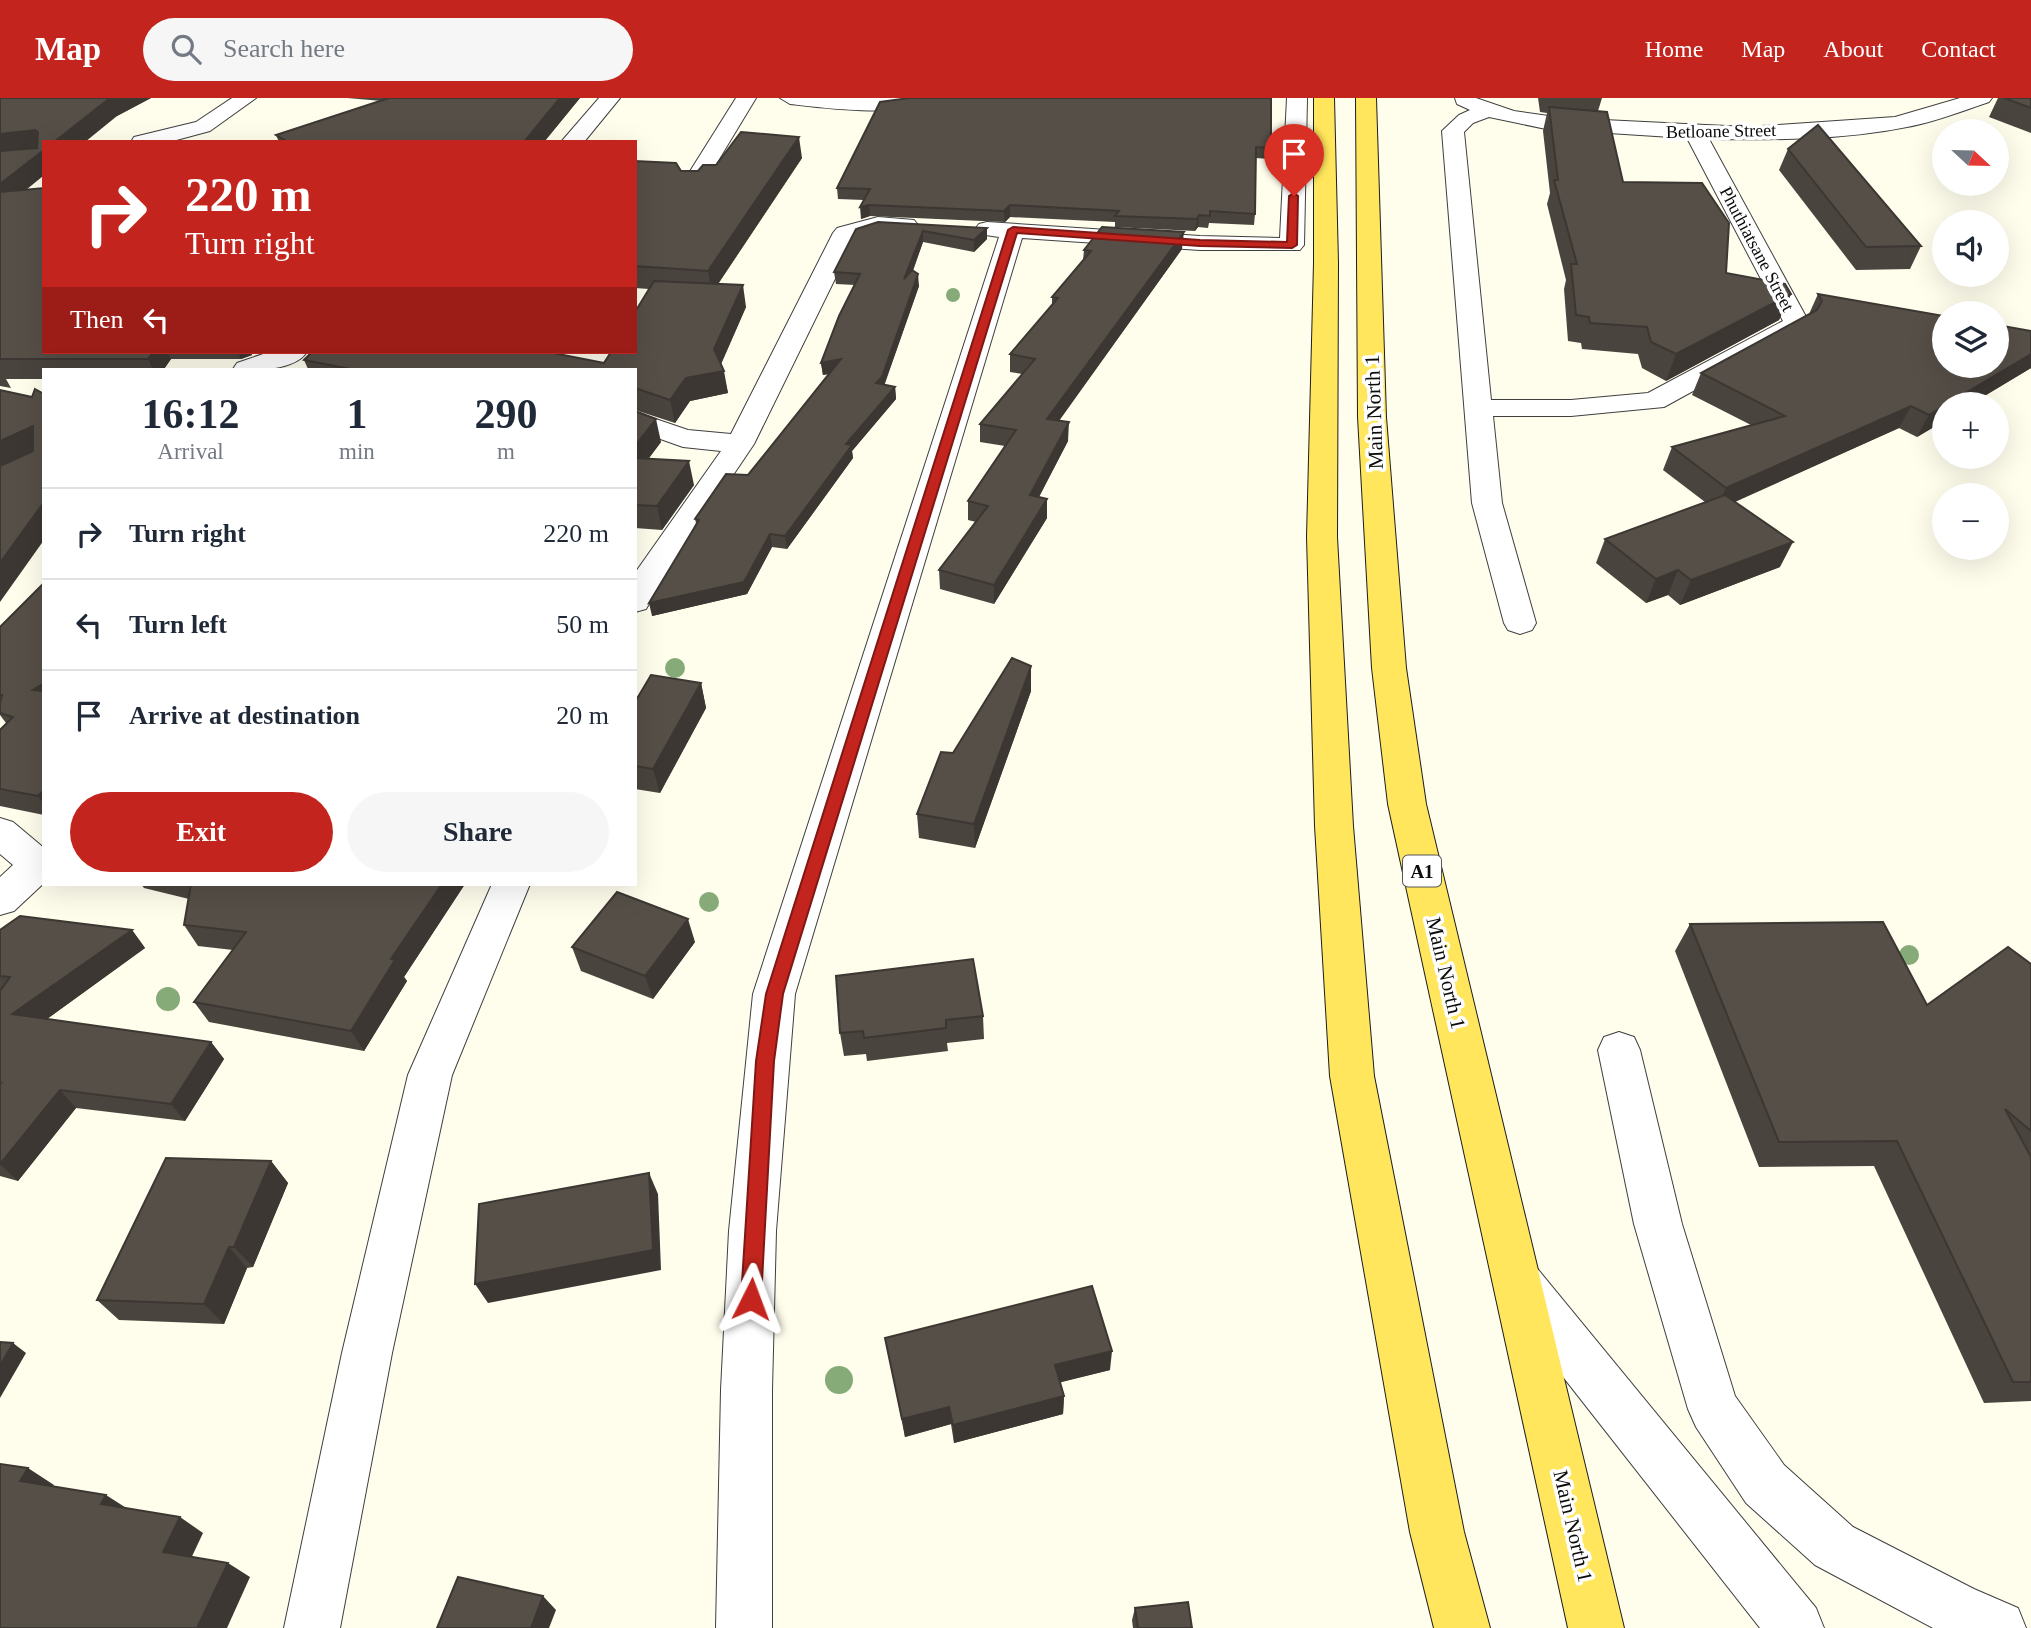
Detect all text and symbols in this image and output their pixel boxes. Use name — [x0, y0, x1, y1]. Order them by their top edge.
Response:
search box — [143, 18, 633, 81]
icon: search — [167, 30, 205, 68]
text: Map — [35, 31, 101, 67]
text: Search here — [223, 34, 345, 63]
text: Home — [1645, 36, 1703, 62]
text: Map — [1741, 36, 1785, 62]
text: About — [1823, 36, 1883, 62]
text: Contact — [1921, 36, 1996, 62]
north arrow — [1932, 119, 2009, 196]
map controls — [1932, 119, 2009, 560]
street label: Betloane Street — [1666, 120, 1776, 142]
pin — [1264, 124, 1324, 196]
icon: arrive — [1275, 135, 1313, 173]
text: 220 m — [185, 167, 312, 222]
icon: right — [70, 168, 161, 259]
street label: Phuthiatsane Street — [1716, 183, 1798, 315]
button: sound — [1932, 210, 2009, 287]
text: Turn right — [185, 225, 315, 261]
icon: left — [137, 301, 175, 339]
button: layers — [1932, 301, 2009, 378]
text: Then — [70, 305, 123, 334]
street label: Main North 1 — [1360, 354, 1388, 470]
text: 16:12 — [142, 391, 240, 437]
text: 1 — [346, 391, 367, 437]
text: 290 — [474, 391, 537, 437]
button: + — [1932, 392, 2009, 469]
text: Arrival — [157, 439, 224, 464]
text: min — [339, 439, 375, 464]
text: m — [497, 439, 515, 464]
button: − — [1932, 483, 2009, 560]
icon: right — [70, 515, 108, 553]
text: Turn right — [129, 519, 246, 548]
text: 220 m — [543, 519, 609, 548]
icon: left — [70, 606, 108, 644]
text: Turn left — [129, 610, 227, 639]
text: 50 m — [556, 610, 609, 639]
icon: arrive — [70, 697, 108, 735]
text: Arrive at destination — [129, 701, 360, 730]
text: 20 m — [556, 701, 609, 730]
button: Exit — [70, 792, 333, 872]
button: Share — [347, 792, 609, 872]
road number: A1 — [1403, 856, 1441, 886]
street label: Main North 1 — [1421, 915, 1471, 1031]
position arrow — [714, 1262, 788, 1336]
street label: Main North 1 — [1548, 1468, 1598, 1584]

